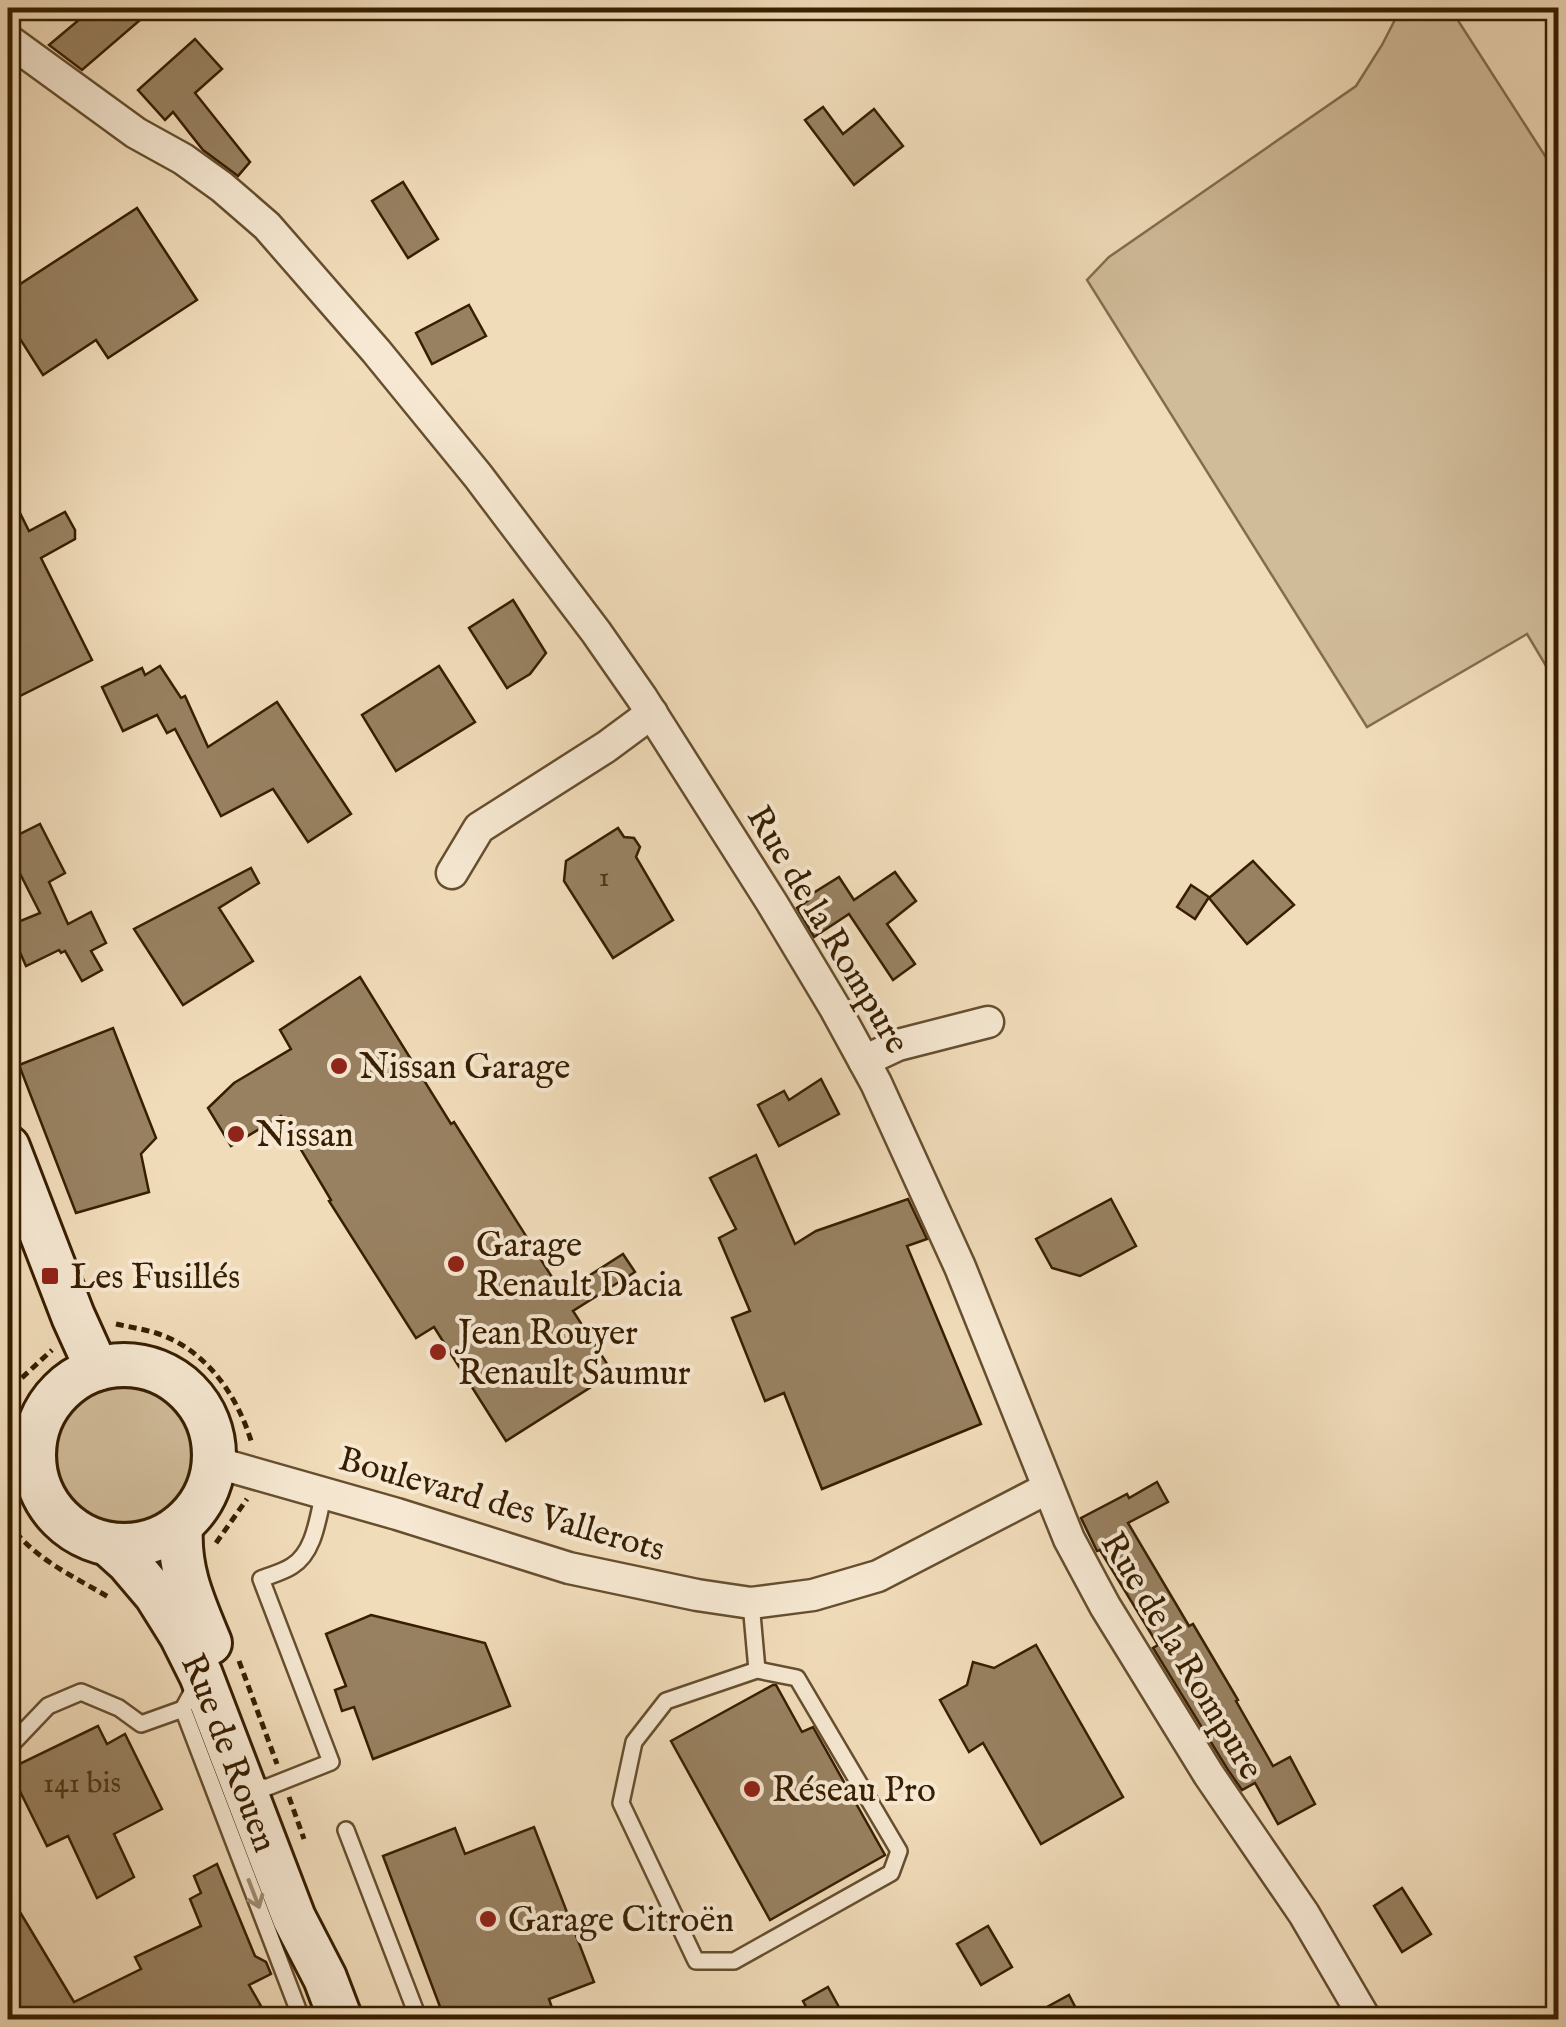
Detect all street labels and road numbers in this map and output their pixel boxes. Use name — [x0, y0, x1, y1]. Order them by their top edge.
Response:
street label: Rue de la Rompure — [735, 798, 919, 1062]
street label: Boulevard des Vallerots — [333, 1437, 669, 1573]
street label: Rue de la Rompure — [1089, 1524, 1273, 1788]
street label: Rue de Rouen — [169, 1647, 287, 1859]

